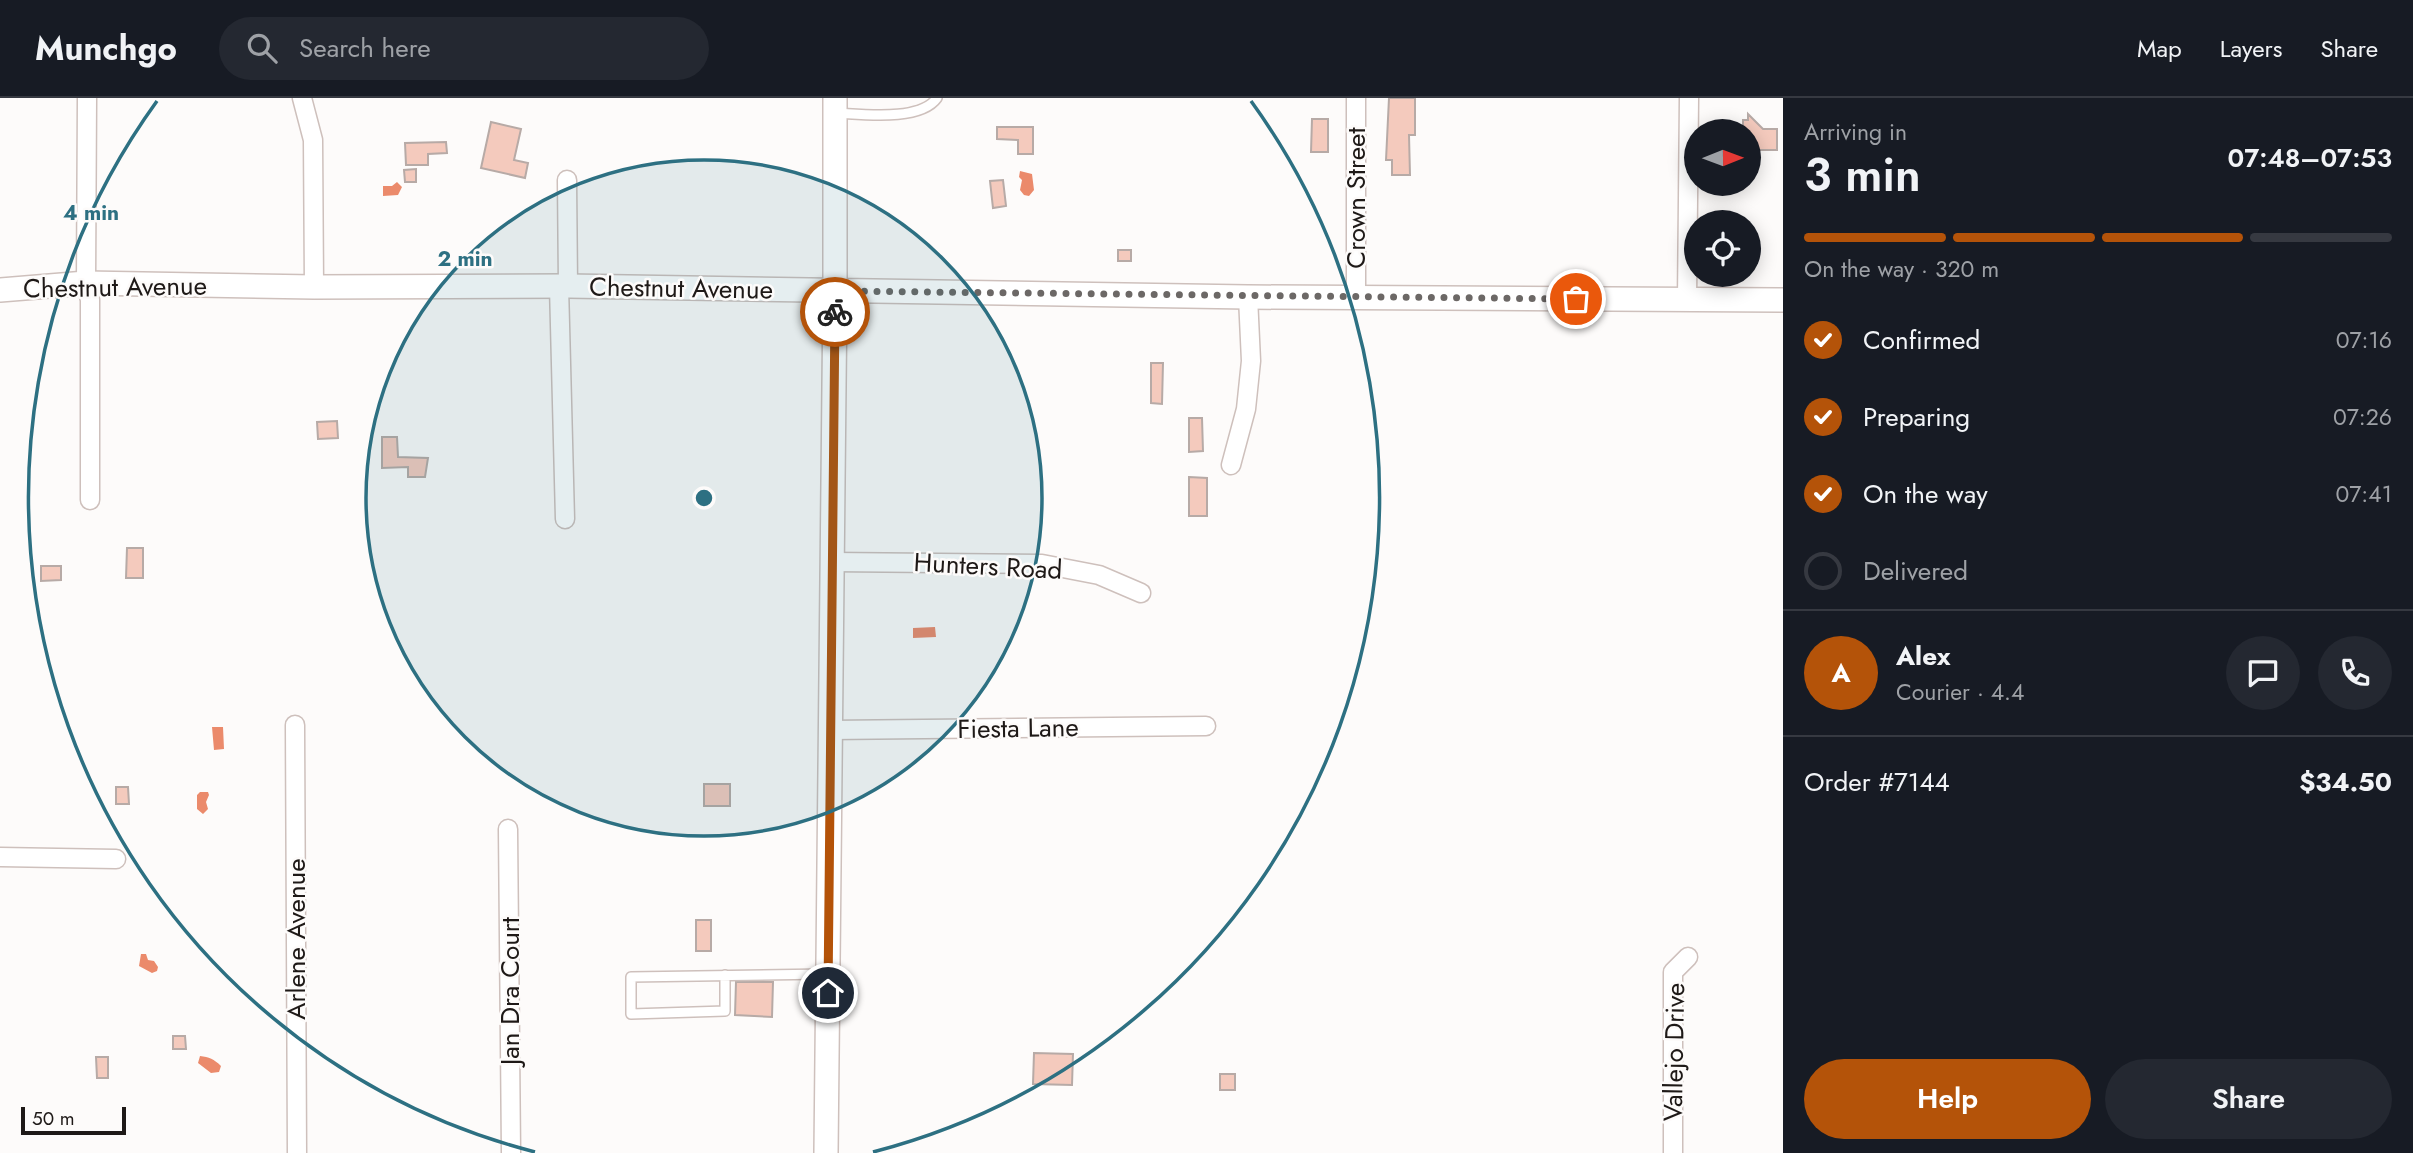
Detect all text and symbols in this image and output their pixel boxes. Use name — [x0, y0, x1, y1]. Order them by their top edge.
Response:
search box — [219, 17, 709, 80]
text: Munchgo — [35, 25, 177, 72]
icon: search — [243, 29, 281, 67]
text: Search here — [299, 29, 431, 67]
text: Map — [2137, 31, 2182, 66]
text: Layers — [2220, 31, 2282, 66]
text: Share — [2320, 31, 2378, 66]
text: Arriving in — [1804, 115, 1907, 149]
north arrow — [1684, 119, 1760, 196]
map controls — [1684, 119, 1761, 287]
street label: Crown Street — [1337, 127, 1375, 269]
text: 07:48–07:53 — [2228, 139, 2392, 177]
text: 3 min — [1804, 142, 1921, 208]
text: 4 min — [63, 198, 119, 228]
button: locate — [1684, 210, 1761, 287]
text: 2 min — [437, 244, 493, 274]
text: On the way · 320 m — [1804, 252, 1999, 286]
street label: Chestnut Avenue — [23, 266, 207, 308]
street label: Chestnut Avenue — [589, 267, 773, 309]
pin — [1546, 269, 1606, 329]
courier — [800, 277, 870, 347]
icon: bag — [1557, 280, 1595, 318]
icon: bike — [816, 293, 854, 331]
icon: check — [1804, 321, 1842, 359]
text: Confirmed — [1863, 321, 1980, 359]
text: 07:16 — [2336, 323, 2392, 357]
icon: check — [1804, 398, 1842, 436]
text: Preparing — [1863, 398, 1970, 436]
text: 07:26 — [2333, 400, 2392, 434]
icon: check — [1804, 475, 1842, 513]
text: On the way — [1863, 475, 1988, 513]
text: 07:41 — [2335, 477, 2392, 511]
centre of rings — [692, 486, 716, 510]
street label: Hunters Road — [913, 543, 1063, 589]
text: Delivered — [1863, 552, 1968, 590]
button: chat — [2226, 636, 2300, 710]
button: phone — [2318, 636, 2392, 710]
text: Alex — [1896, 637, 1950, 675]
text: A — [1831, 654, 1851, 692]
text: Courier · 4.4 — [1896, 675, 2024, 709]
street label: Fiesta Lane — [957, 708, 1079, 748]
text: Order #7144 — [1804, 763, 1950, 801]
text: $34.50 — [2299, 763, 2392, 801]
street label: Arlene Avenue — [277, 858, 315, 1020]
street label: Jan Dra Court — [491, 916, 529, 1068]
pin — [798, 963, 858, 1023]
icon: home — [809, 974, 847, 1012]
street label: Vallejo Drive — [1654, 982, 1694, 1122]
button: Help — [1804, 1059, 2091, 1139]
button: Share — [2105, 1059, 2392, 1139]
scale bar — [21, 1104, 126, 1136]
text: 50 m — [32, 1105, 75, 1132]

